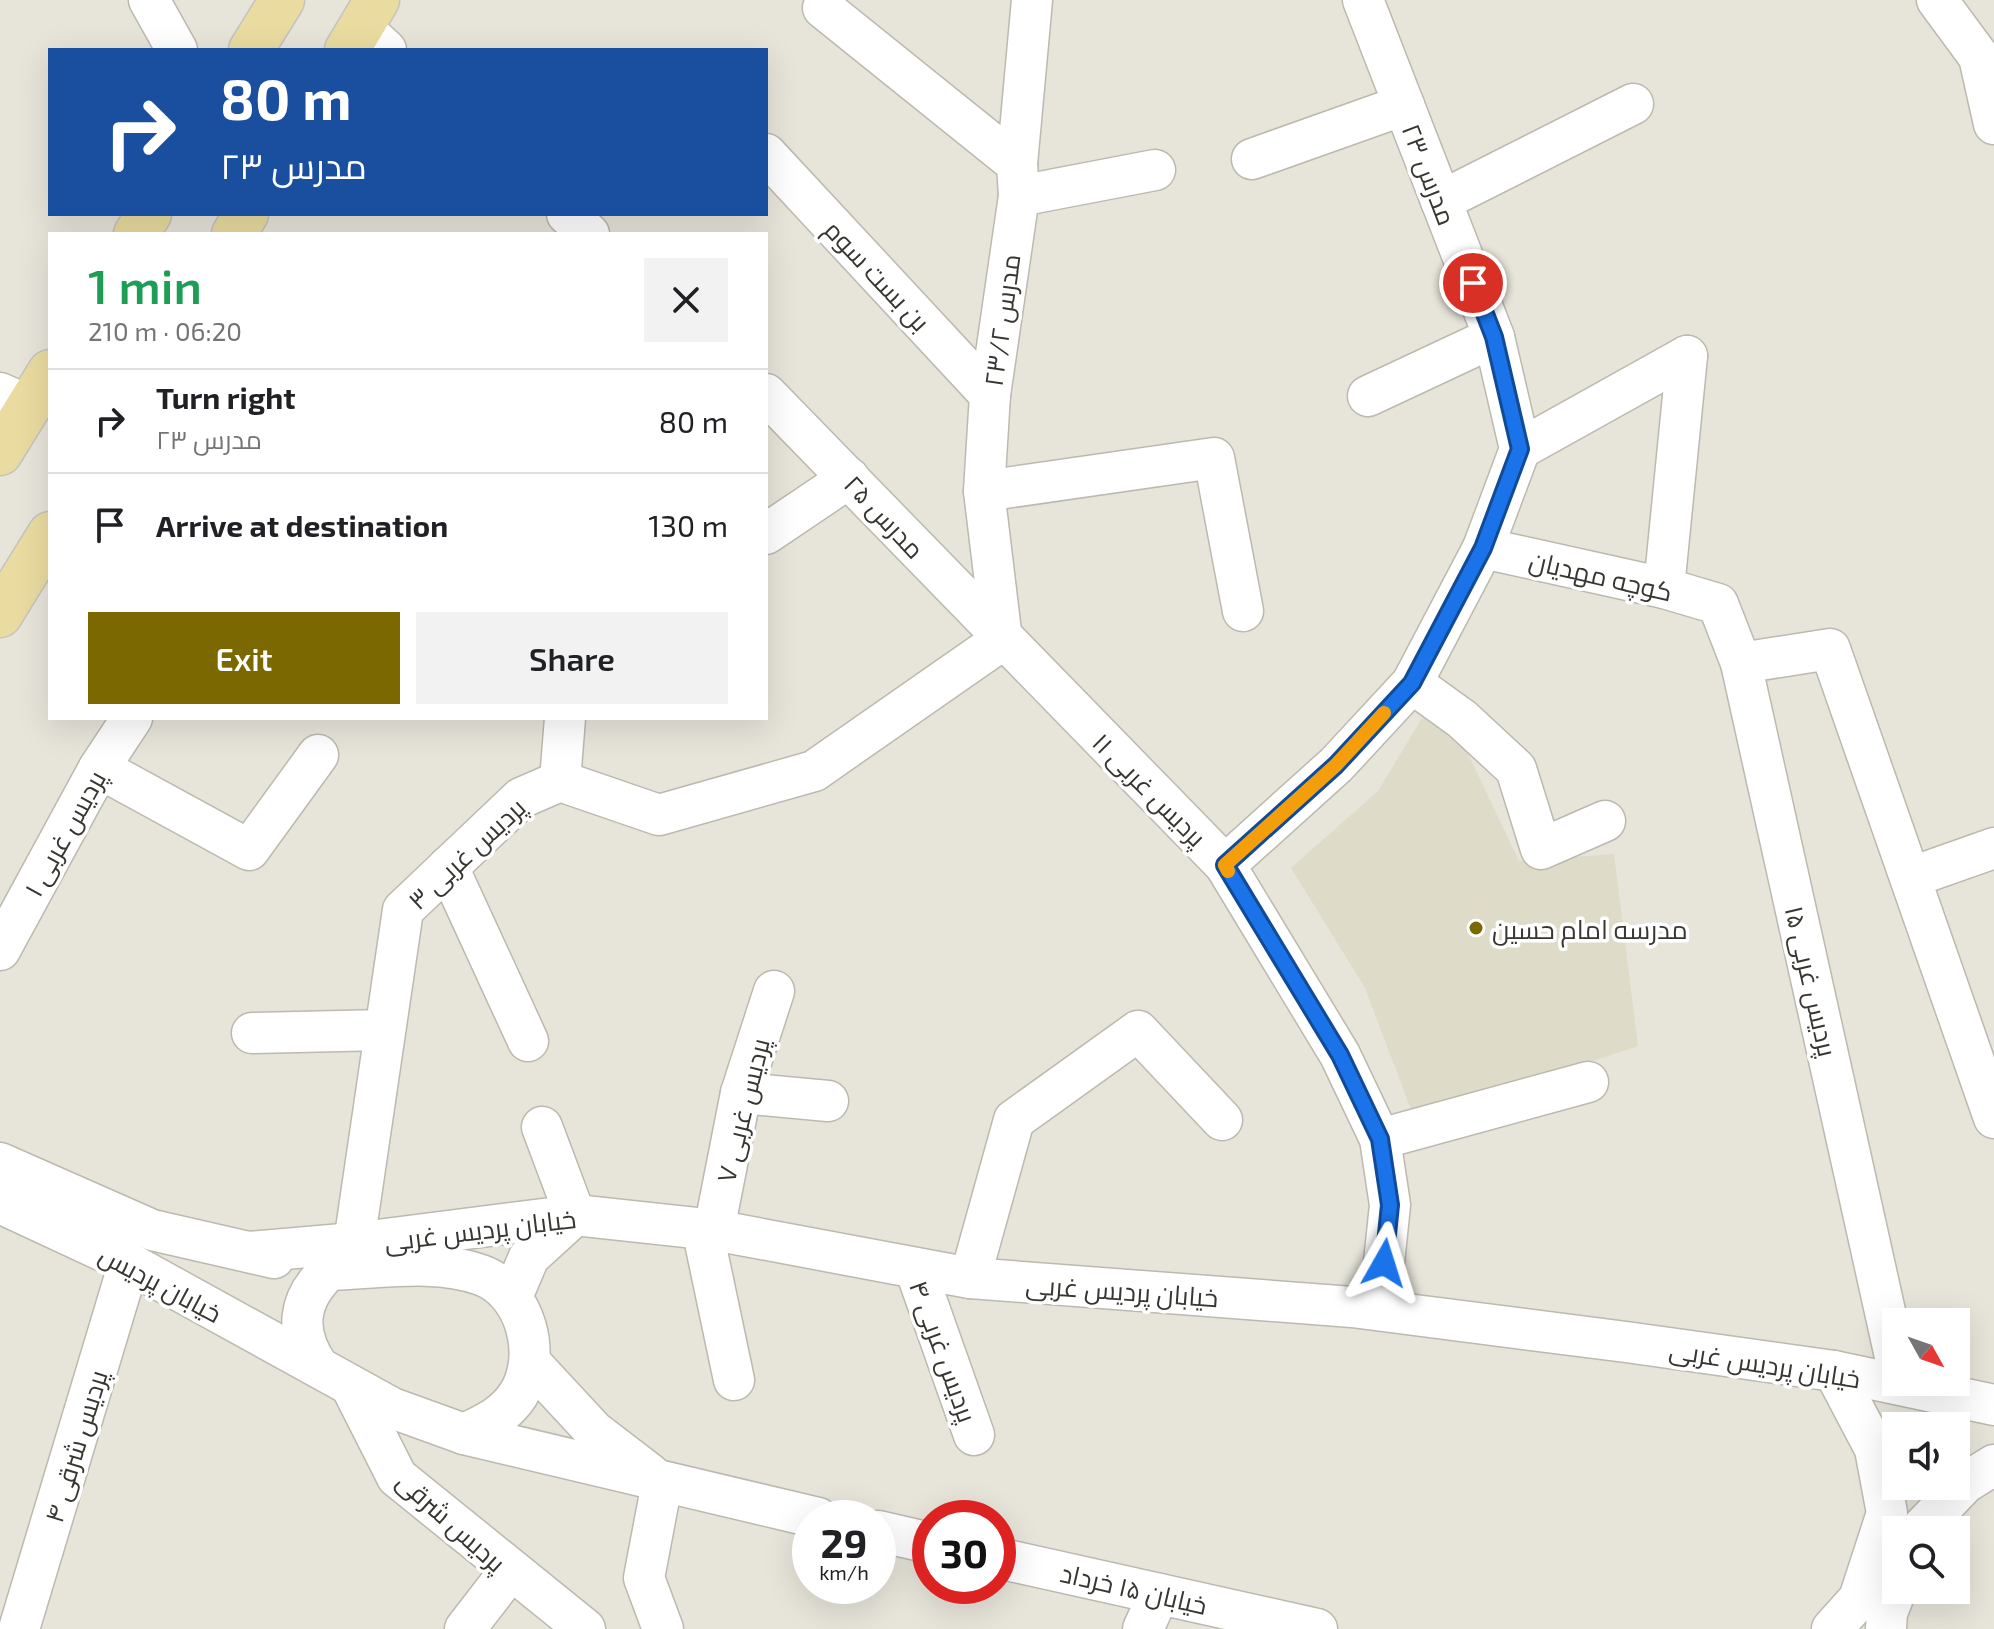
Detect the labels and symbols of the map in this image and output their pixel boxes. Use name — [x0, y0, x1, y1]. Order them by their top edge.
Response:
street label: مدرس ۲۳ — [1395, 119, 1463, 230]
street label: بن بست سوم — [816, 213, 937, 340]
pin — [1439, 249, 1507, 317]
street label: مدرس ۲۳/۲ — [976, 252, 1028, 388]
street label: مدرس ۲۵ — [837, 468, 931, 565]
street label: کوچه مهدیان — [1526, 543, 1676, 609]
street label: پردیس غربی ۱۱ — [1085, 726, 1213, 854]
street label: پردیس غربی ۱ — [17, 764, 114, 903]
street label: پردیس غربی ۳ — [401, 791, 533, 917]
street label: پردیس غربی ۱۵ — [1777, 903, 1844, 1060]
place label: مدرسه امام حسین — [1492, 913, 1688, 948]
marker: مدرسه امام حسین — [1467, 919, 1485, 937]
street label: پردیس غربی ۷ — [709, 1035, 778, 1186]
street label: خیابان پردیس غربی — [382, 1202, 578, 1259]
position arrow — [1342, 1221, 1426, 1305]
street label: خیابان پردیس — [93, 1238, 227, 1331]
street label: خیابان پردیس غربی — [1024, 1268, 1219, 1315]
street label: پردیس غربی ۴ — [901, 1276, 984, 1427]
north arrow — [1882, 1308, 1970, 1396]
street label: خیابان پردیس غربی — [1667, 1333, 1863, 1396]
street label: پردیس شرقی ۴ — [37, 1366, 116, 1527]
street label: پردیس شرقی — [389, 1464, 513, 1580]
speed limit sign: 30 — [912, 1500, 1016, 1604]
street label: خیابان ۱۵ خرداد — [1057, 1556, 1210, 1621]

